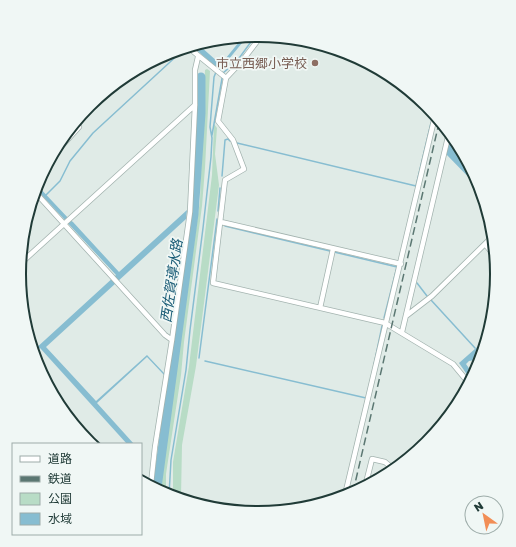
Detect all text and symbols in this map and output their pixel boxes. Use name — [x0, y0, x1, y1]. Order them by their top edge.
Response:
place label: 市立西郷小学校 — [216, 55, 307, 71]
marker: 市立西郷小学校 — [310, 58, 320, 68]
water label: 西佐賀導水路 — [157, 237, 185, 324]
legend — [12, 443, 142, 535]
text: 道路 — [48, 451, 72, 466]
text: 鉄道 — [48, 471, 72, 486]
text: 公園 — [48, 491, 72, 506]
north arrow — [464, 495, 504, 535]
text: N — [471, 498, 485, 514]
text: 水域 — [48, 511, 72, 526]

